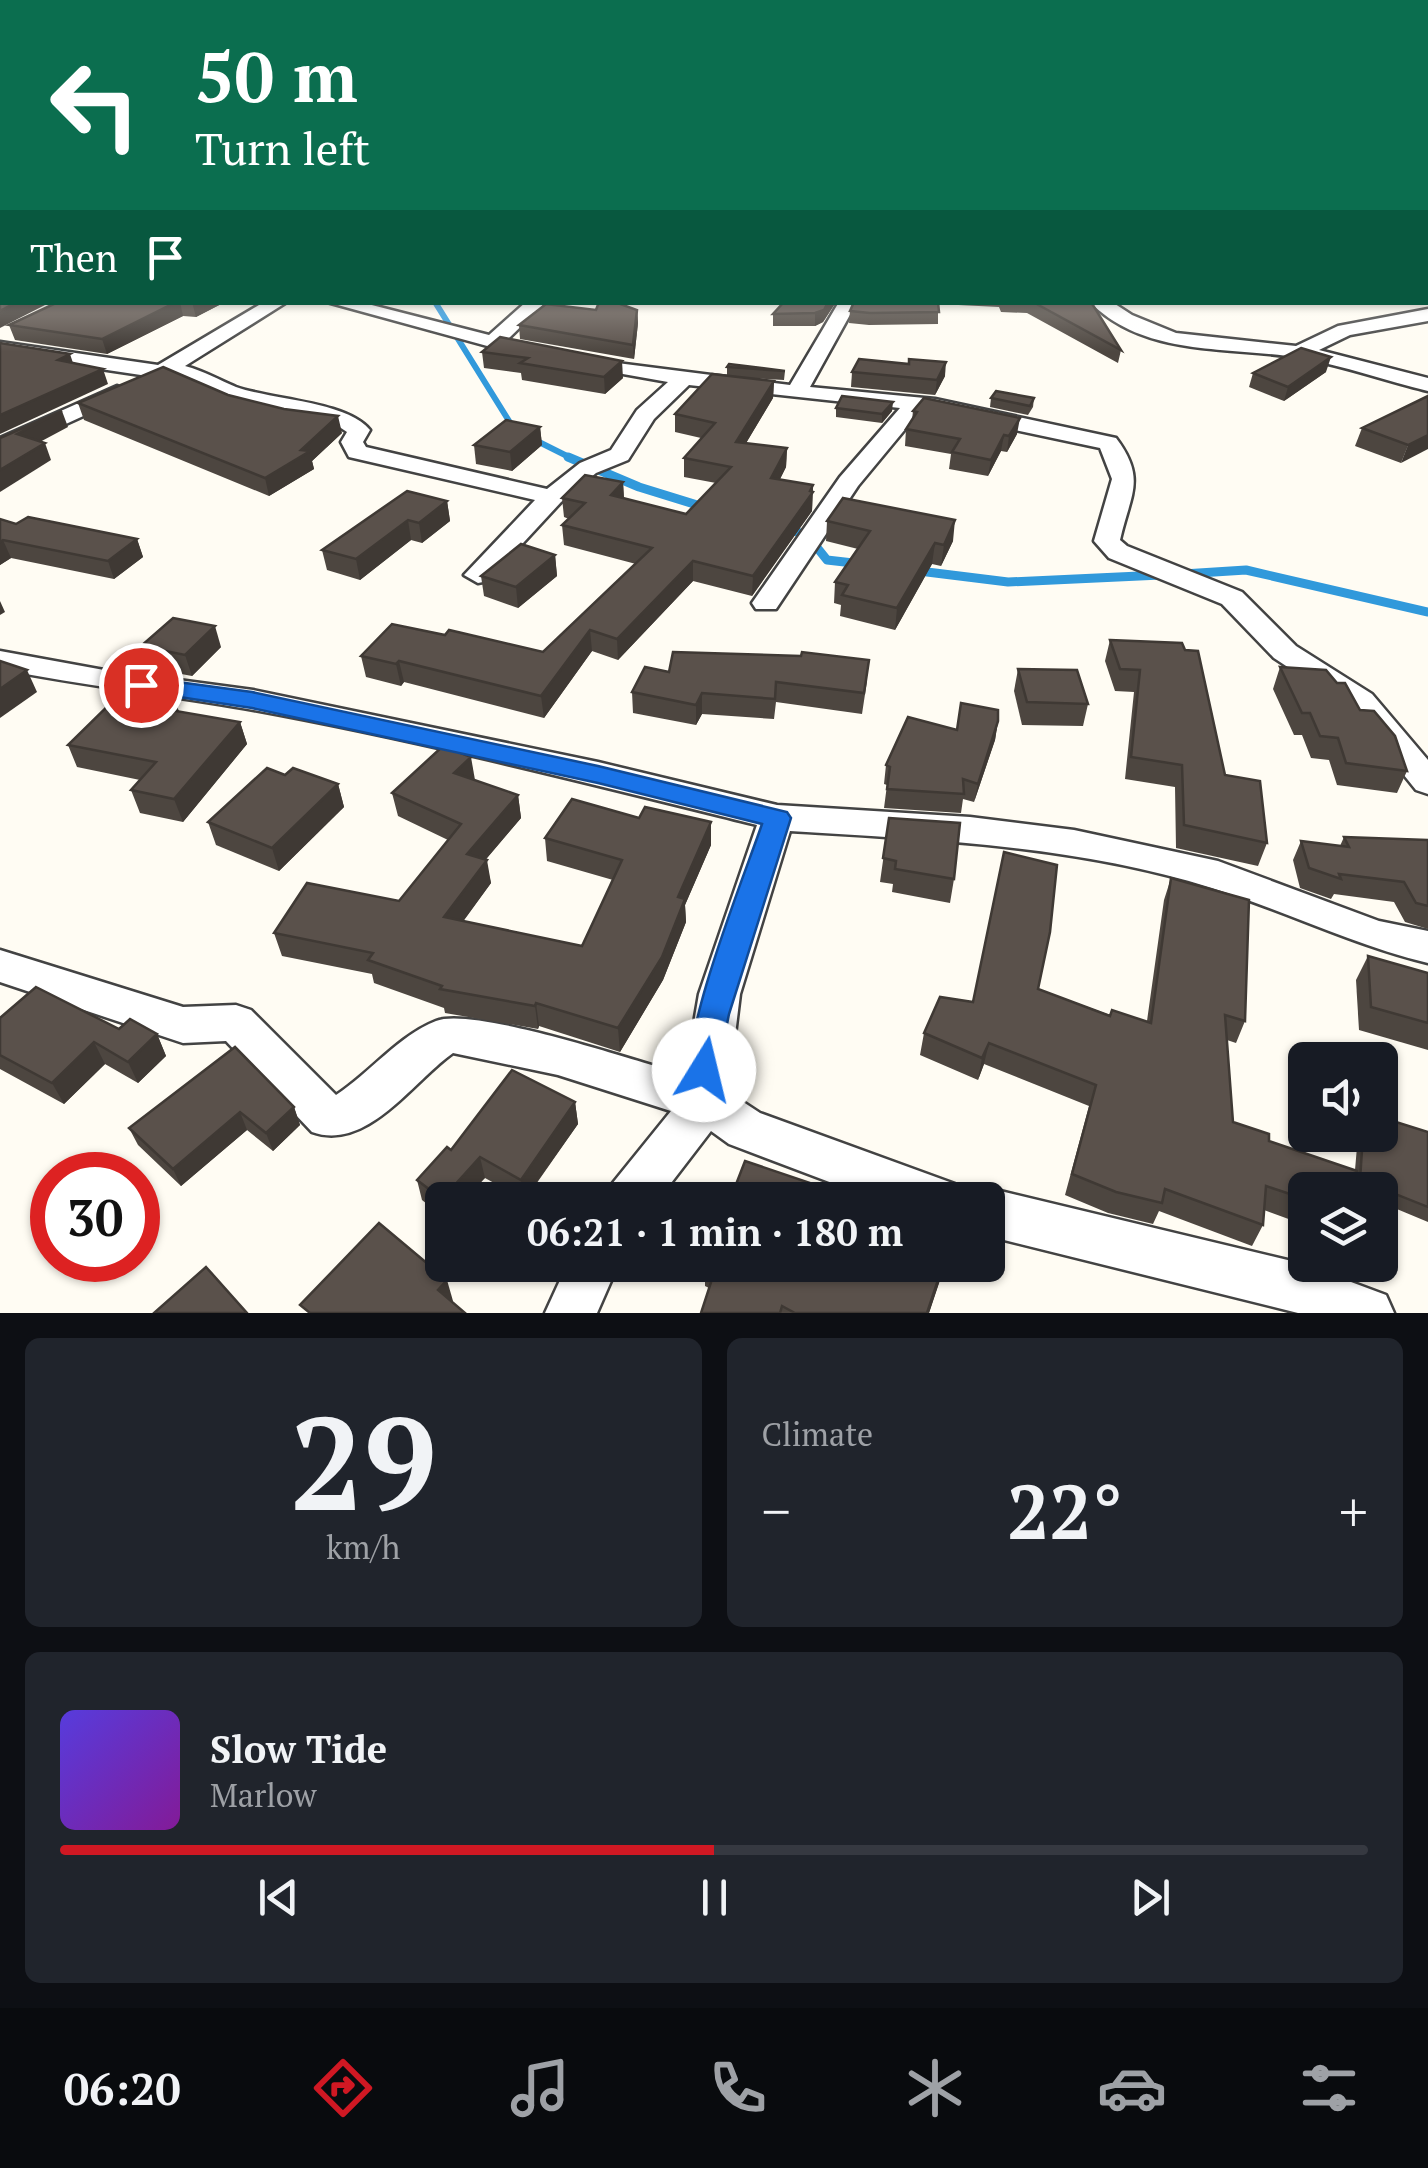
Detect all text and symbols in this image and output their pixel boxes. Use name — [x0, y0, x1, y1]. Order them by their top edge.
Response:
text: 50 m — [195, 29, 358, 122]
icon: left — [30, 40, 160, 170]
text: Turn left — [195, 118, 370, 178]
icon: arrive — [138, 230, 193, 285]
text: Then — [30, 233, 118, 283]
pin — [99, 643, 184, 728]
icon: arrive — [114, 658, 169, 713]
position arrow — [652, 1018, 756, 1122]
map controls — [1288, 1042, 1398, 1282]
button: sound — [1288, 1042, 1398, 1152]
speed limit sign: 30 — [30, 1152, 160, 1282]
button: layers — [1288, 1172, 1398, 1282]
text: 06:21 · 1 min · 180 m — [527, 1207, 903, 1257]
text: 29 — [290, 1375, 437, 1547]
text: Climate — [762, 1413, 873, 1455]
text: 22° — [1007, 1461, 1123, 1560]
text: − — [762, 1474, 791, 1547]
text: + — [1339, 1474, 1368, 1547]
text: km/h — [326, 1526, 400, 1568]
text: Slow Tide — [210, 1724, 387, 1774]
text: Marlow — [210, 1774, 316, 1816]
icon: previous — [251, 1870, 306, 1925]
icon: pause — [687, 1870, 742, 1925]
icon: next — [1123, 1870, 1178, 1925]
icon: directions — [308, 2053, 378, 2123]
icon: music — [505, 2053, 575, 2123]
icon: phone — [703, 2053, 773, 2123]
icon: climate — [900, 2053, 970, 2123]
icon: car — [1097, 2053, 1167, 2123]
icon: filters — [1294, 2053, 1364, 2123]
text: 06:20 — [64, 2058, 181, 2118]

